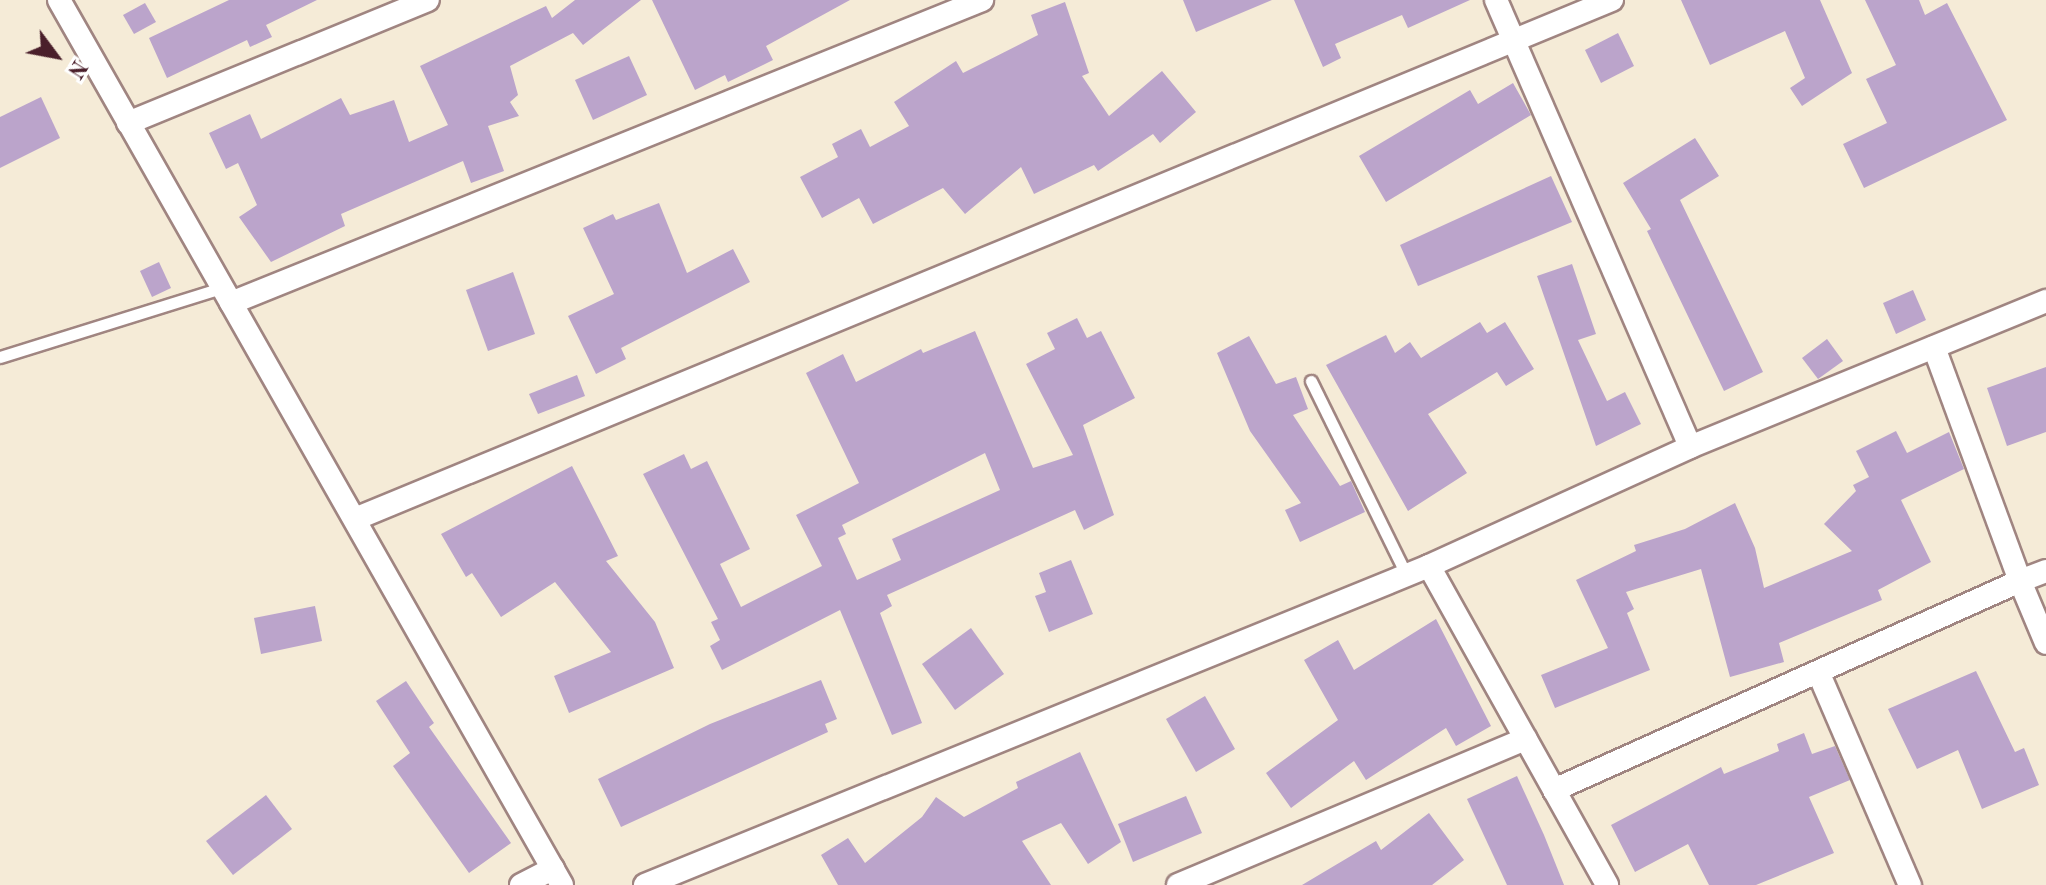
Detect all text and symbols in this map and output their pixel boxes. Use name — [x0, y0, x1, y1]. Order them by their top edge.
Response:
north arrow — [16, 16, 96, 96]
text: N — [63, 56, 90, 82]

